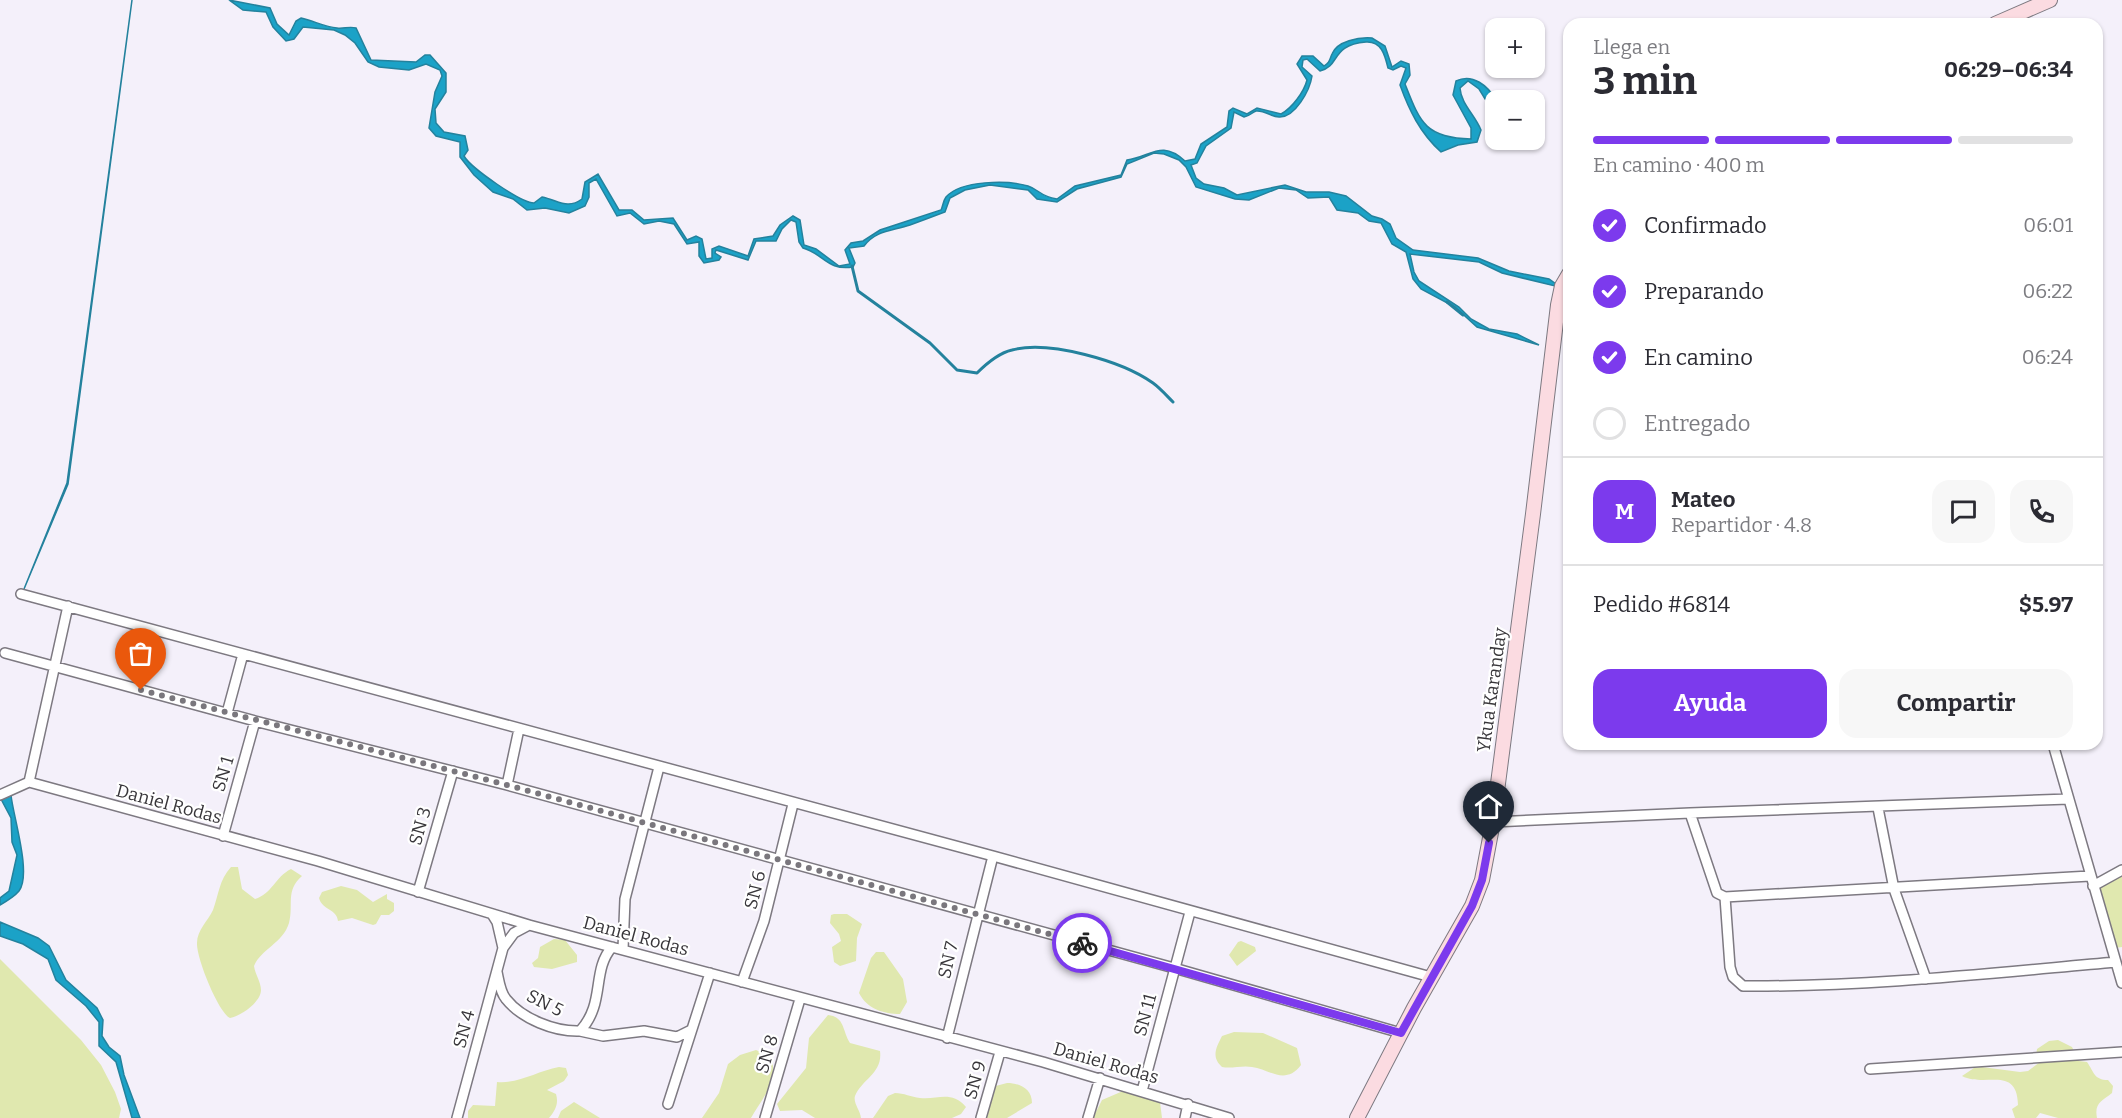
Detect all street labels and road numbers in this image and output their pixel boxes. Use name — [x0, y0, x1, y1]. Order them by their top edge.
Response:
street label: Ykua Karanday — [1472, 626, 1512, 754]
street label: SN 1 — [208, 753, 239, 794]
street label: Daniel Rodas — [114, 779, 224, 829]
street label: SN 3 — [404, 804, 436, 848]
street label: SN 6 — [740, 868, 770, 912]
street label: Daniel Rodas — [581, 911, 691, 961]
street label: SN 7 — [933, 939, 963, 981]
street label: SN 5 — [523, 985, 567, 1021]
street label: SN 11 — [1129, 991, 1161, 1039]
street label: SN 4 — [448, 1007, 480, 1051]
street label: SN 8 — [751, 1032, 783, 1076]
street label: Daniel Rodas — [1051, 1037, 1161, 1089]
street label: SN 9 — [959, 1058, 991, 1102]

